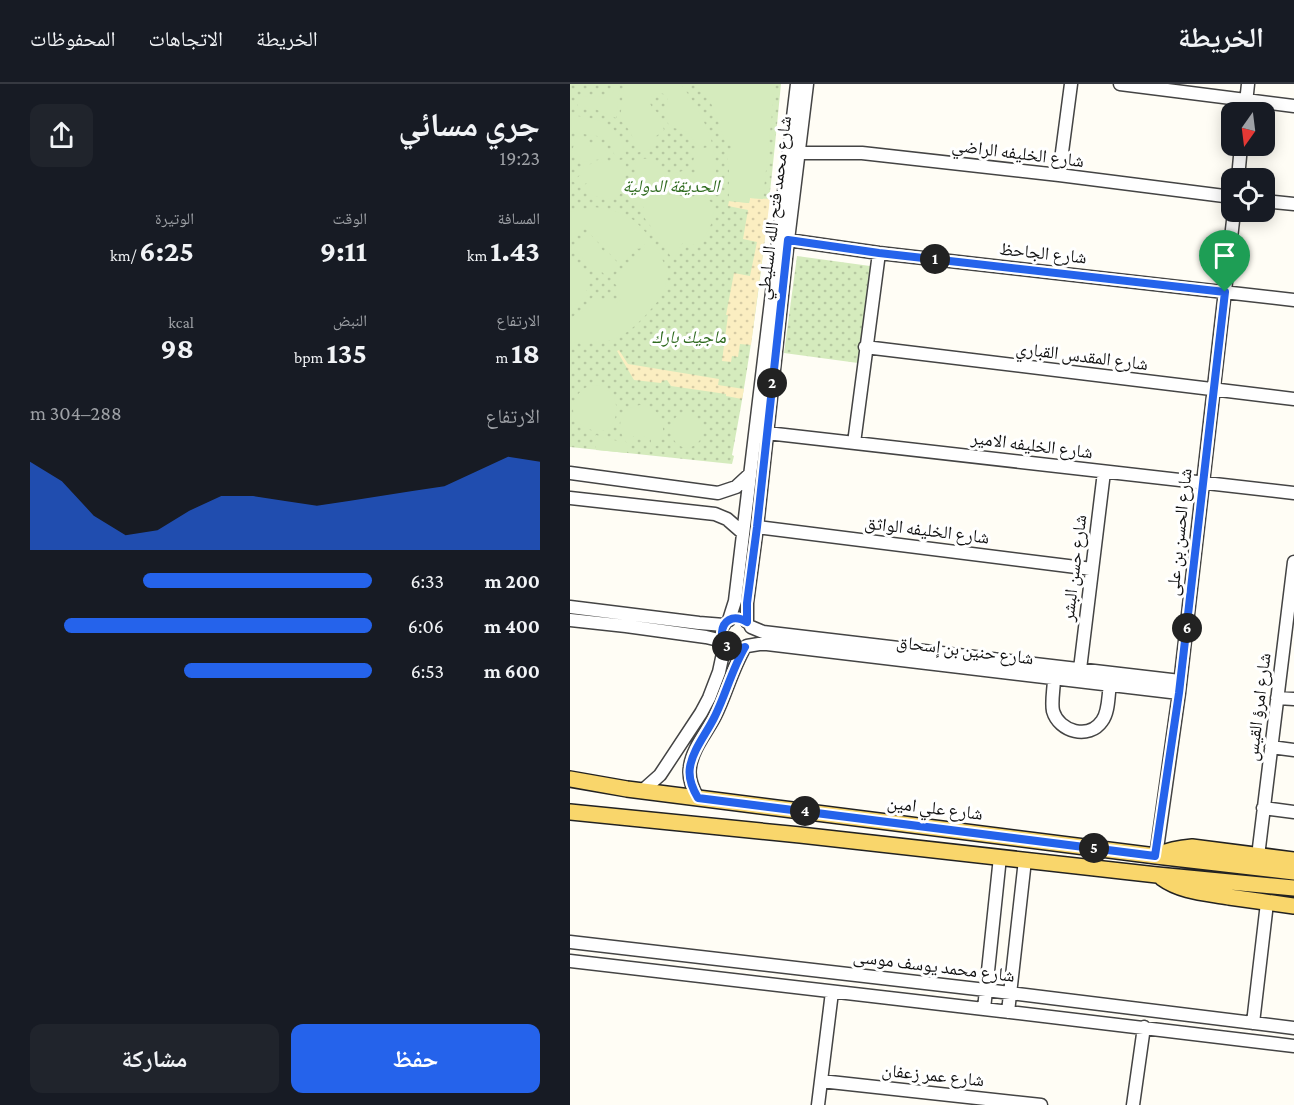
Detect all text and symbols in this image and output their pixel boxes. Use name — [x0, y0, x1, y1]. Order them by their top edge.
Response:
text: الخريطة — [1178, 22, 1264, 53]
text: المحفوظات — [30, 27, 115, 51]
text: الاتجاهات — [148, 27, 223, 51]
text: الخريطة — [256, 27, 318, 51]
north arrow — [1221, 102, 1275, 156]
map controls — [1221, 102, 1275, 222]
button: share — [30, 104, 93, 167]
text: جري مسائي — [398, 106, 540, 143]
street label: شارع محمد فتح الله السليطي — [753, 115, 800, 302]
street label: شارع الخليفه الراضي — [950, 135, 1085, 176]
text: 19:23 — [500, 147, 540, 169]
button: locate — [1221, 168, 1275, 222]
park label: الحديقة الدولية — [623, 176, 721, 196]
text: الوتيرة — [155, 210, 194, 227]
text: الوقت — [333, 210, 367, 227]
text: المسافة — [498, 210, 540, 227]
pin — [1199, 230, 1250, 292]
text: 6:25 — [139, 234, 194, 267]
text: 9:11 — [320, 234, 367, 267]
text: 1.43 — [490, 234, 540, 267]
street label: شارع الجاحظ — [998, 238, 1088, 269]
icon: arrive — [1208, 239, 1241, 272]
pin: 1 — [920, 244, 950, 274]
text: /km — [110, 247, 139, 264]
text: km — [467, 247, 490, 264]
text: 1 — [932, 250, 938, 267]
text: النبض — [333, 312, 367, 329]
text: الارتفاع — [496, 312, 540, 329]
text: kcal — [168, 314, 194, 331]
park label: ماجيك بارك — [652, 327, 727, 348]
text: 98 — [160, 331, 194, 364]
text: 135 — [326, 336, 367, 369]
text: 18 — [511, 336, 540, 369]
street label: شارع المقدس القباري — [1014, 338, 1149, 379]
text: bpm — [294, 349, 326, 366]
text: m — [495, 349, 511, 366]
pin: 2 — [757, 368, 787, 398]
text: 2 — [768, 374, 776, 391]
text: 288–304 m — [30, 402, 122, 424]
text: الارتفاع — [485, 405, 540, 427]
street label: شارع الخليفه الامير — [969, 427, 1094, 463]
street label: شارع الحسن بن على — [1162, 467, 1197, 597]
street label: شارع الخليفه الواثق — [863, 512, 991, 549]
street label: شارع حسن البشر — [1057, 513, 1091, 624]
text: 6:33 — [410, 570, 444, 592]
text: 200 m — [485, 570, 540, 592]
pin: 6 — [1172, 613, 1202, 643]
text: 6:06 — [408, 615, 444, 637]
text: 400 m — [484, 615, 540, 637]
text: 6 — [1183, 619, 1191, 636]
pin: 3 — [712, 631, 742, 661]
street label: شارع حنين بن إسحاق — [895, 632, 1035, 670]
text: 3 — [723, 637, 731, 654]
street label: شارع امرؤ القيس — [1241, 652, 1276, 762]
text: 6:53 — [411, 660, 444, 682]
text: 600 m — [484, 660, 540, 682]
street label: شارع علي امين — [885, 792, 984, 828]
pin: 4 — [790, 796, 820, 826]
text: 4 — [801, 802, 809, 819]
pin: 5 — [1079, 833, 1109, 863]
text: 5 — [1090, 839, 1098, 856]
street label: شارع محمد يوسف موسى — [852, 946, 1016, 987]
button: مشاركة — [30, 1024, 279, 1093]
button: حفظ — [291, 1024, 540, 1093]
street label: شارع عمر زعفان — [881, 1060, 985, 1091]

